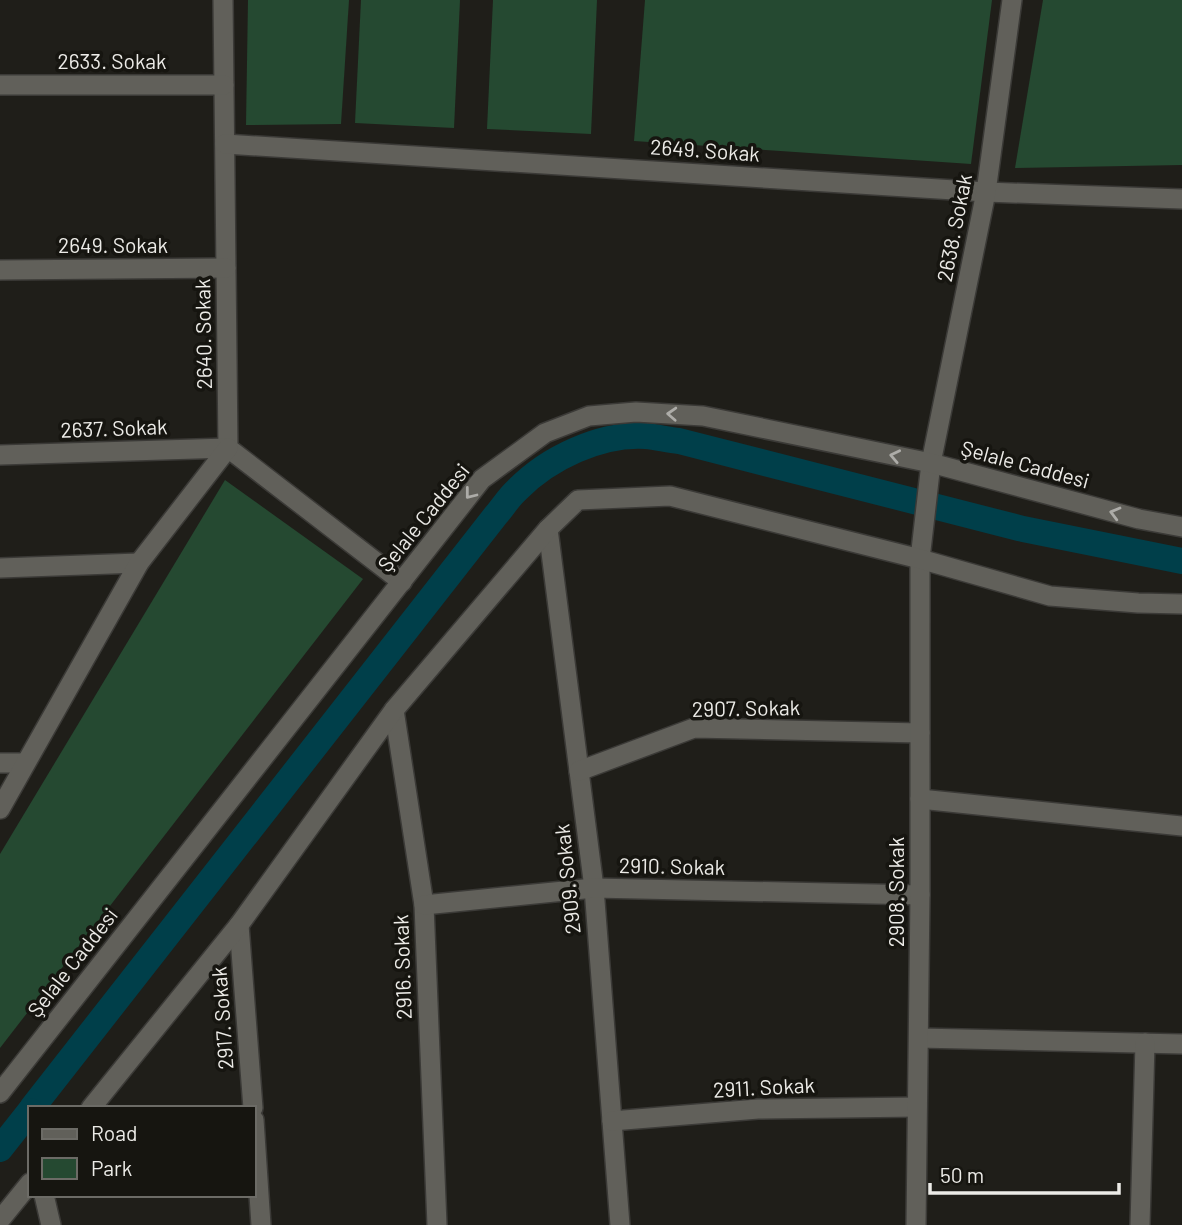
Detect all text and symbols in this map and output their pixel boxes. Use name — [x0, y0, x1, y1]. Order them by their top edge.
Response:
street label: 2633. Sokak — [57, 48, 167, 73]
street label: 2649. Sokak — [649, 133, 761, 166]
street label: 2638. Sokak — [931, 172, 976, 284]
street label: 2649. Sokak — [58, 232, 168, 257]
street label: 2640. Sokak — [189, 278, 216, 390]
one-way arrow — [666, 407, 677, 422]
street label: 2637. Sokak — [60, 413, 168, 442]
street label: Şelale Caddesi — [958, 434, 1092, 493]
one-way arrow — [889, 449, 901, 464]
street label: Şelale Caddesi — [372, 458, 474, 576]
one-way arrow — [466, 487, 479, 499]
one-way arrow — [1109, 507, 1121, 521]
street label: 2907. Sokak — [692, 694, 800, 721]
street label: 2909. Sokak — [548, 823, 585, 935]
street label: 2908. Sokak — [883, 837, 908, 947]
street label: 2910. Sokak — [619, 852, 725, 879]
street label: Şelale Caddesi — [21, 902, 122, 1022]
street label: 2916. Sokak — [387, 914, 416, 1020]
street label: 2917. Sokak — [205, 966, 238, 1071]
street label: 2911. Sokak — [712, 1071, 815, 1102]
legend — [28, 1106, 256, 1197]
text: Road — [91, 1120, 137, 1145]
scale bar — [930, 1152, 1119, 1196]
text: Park — [91, 1155, 132, 1180]
text: 50 m — [940, 1162, 984, 1187]

